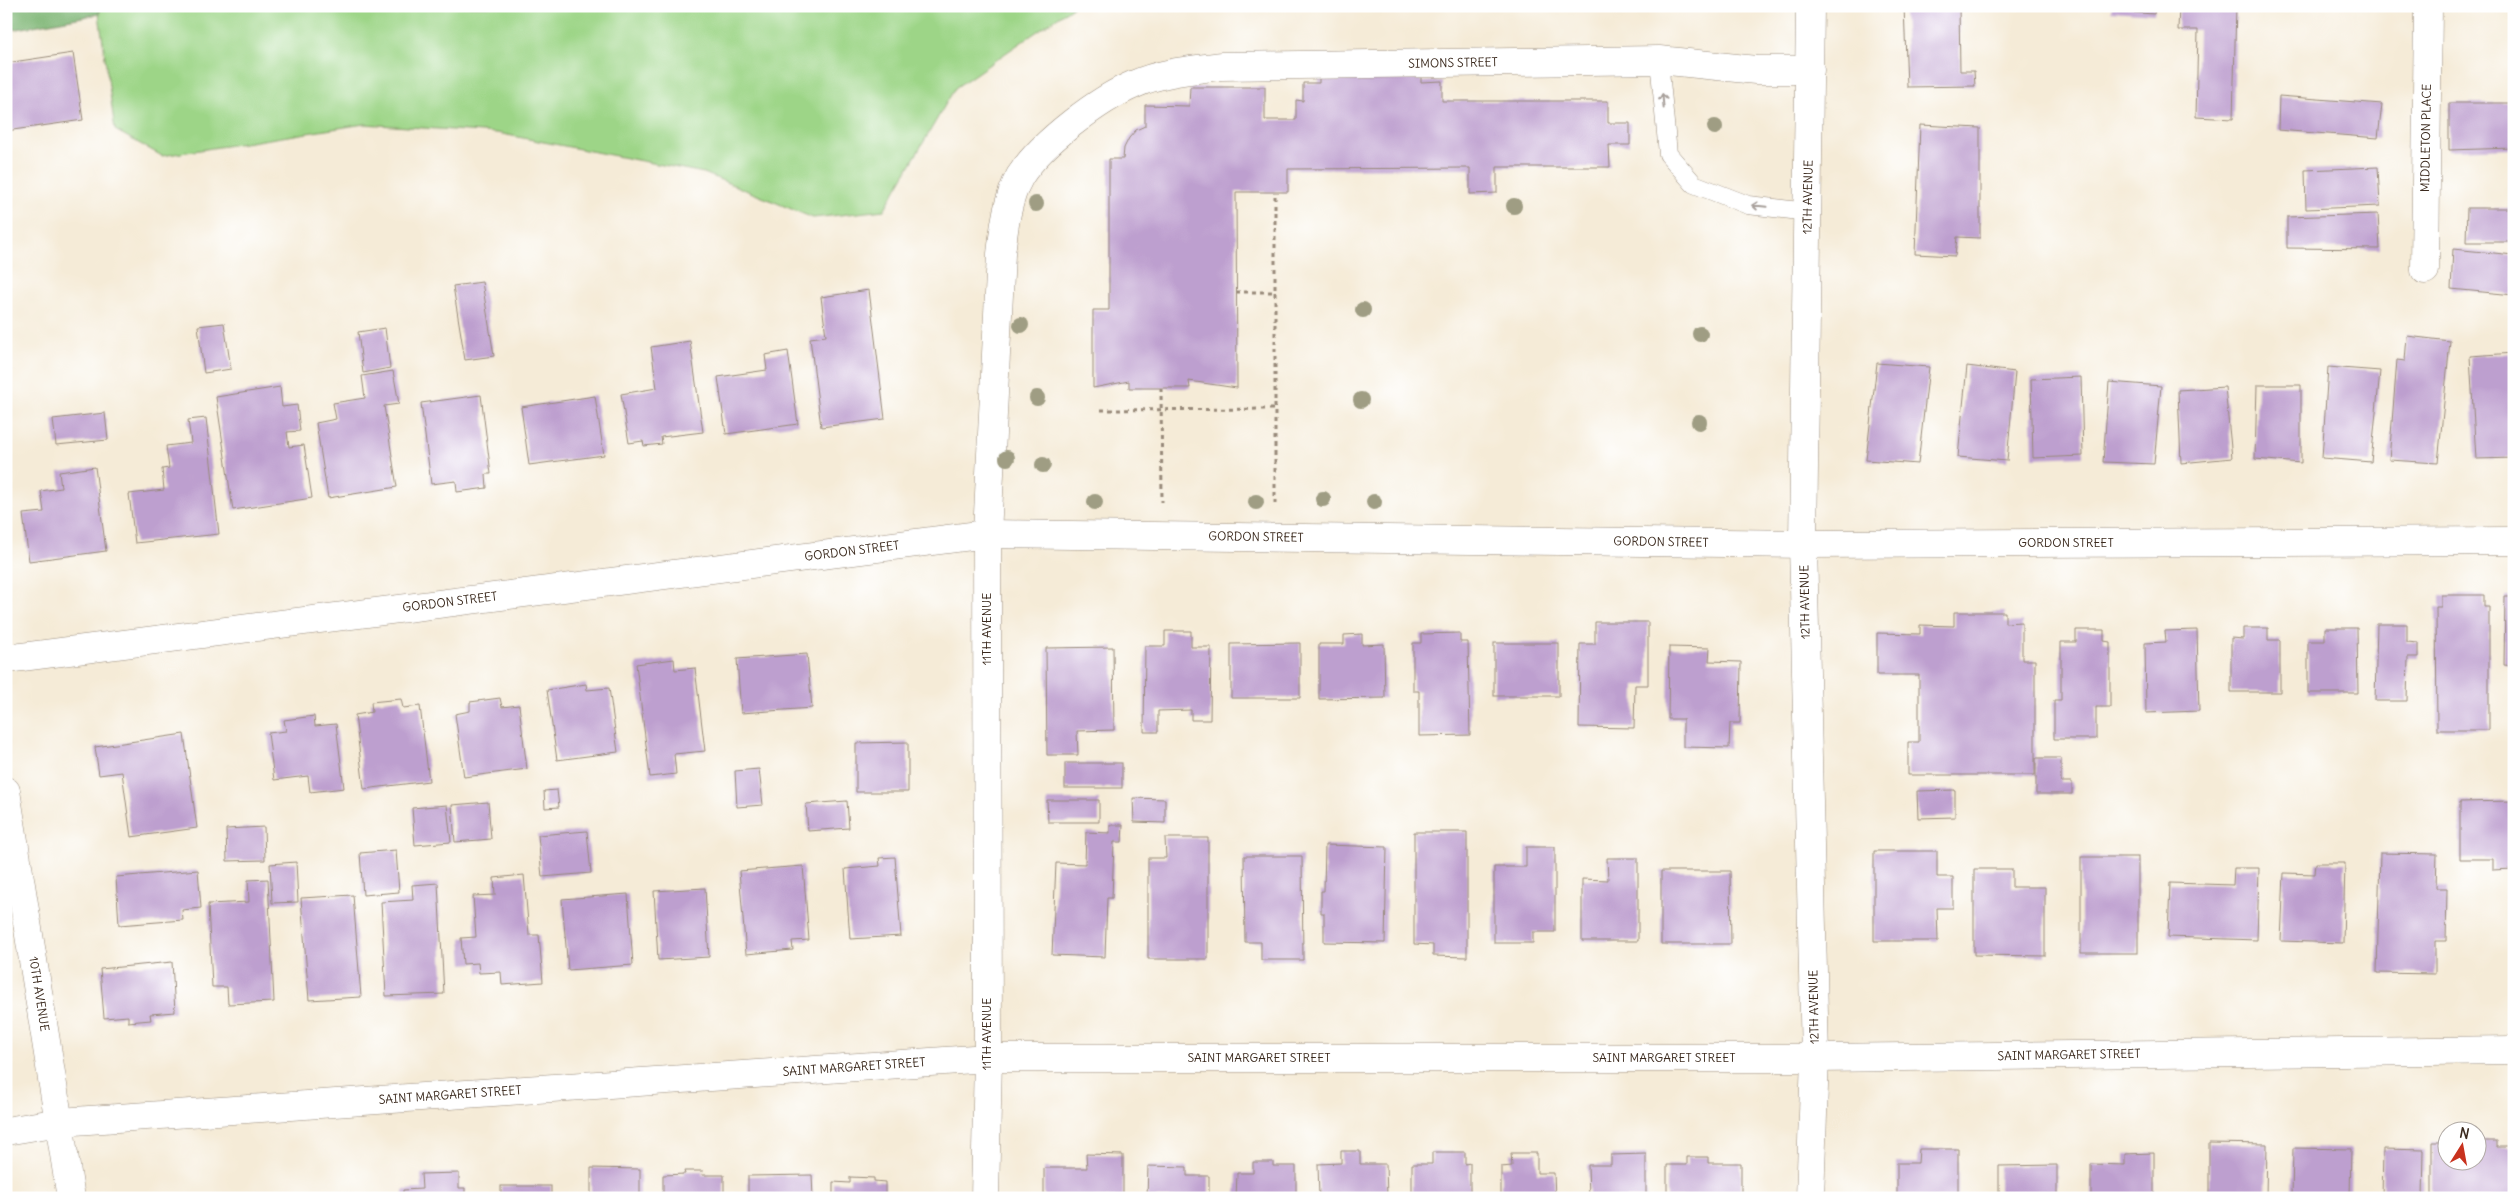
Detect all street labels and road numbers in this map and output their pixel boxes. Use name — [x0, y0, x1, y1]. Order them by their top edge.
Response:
street label: SIMONS STREET — [1408, 54, 1498, 71]
street label: MIDDLETON PLACE — [2417, 84, 2434, 192]
street label: 12TH AVENUE — [1799, 160, 1816, 234]
street label: GORDON STREET — [1208, 528, 1304, 545]
street label: GORDON STREET — [1613, 533, 1709, 550]
street label: GORDON STREET — [2018, 535, 2114, 550]
street label: GORDON STREET — [804, 537, 900, 564]
street label: 12TH AVENUE — [1796, 565, 1813, 639]
street label: GORDON STREET — [402, 588, 498, 615]
street label: 11TH AVENUE — [979, 593, 994, 665]
street label: 10TH AVENUE — [26, 955, 53, 1032]
street label: 12TH AVENUE — [1805, 970, 1822, 1044]
street label: 11TH AVENUE — [979, 998, 994, 1070]
street label: SAINT MARGARET STREET — [1997, 1046, 2141, 1063]
street label: SAINT MARGARET STREET — [1187, 1050, 1331, 1065]
street label: SAINT MARGARET STREET — [1592, 1050, 1736, 1065]
street label: SAINT MARGARET STREET — [782, 1054, 926, 1079]
street label: SAINT MARGARET STREET — [378, 1082, 522, 1107]

